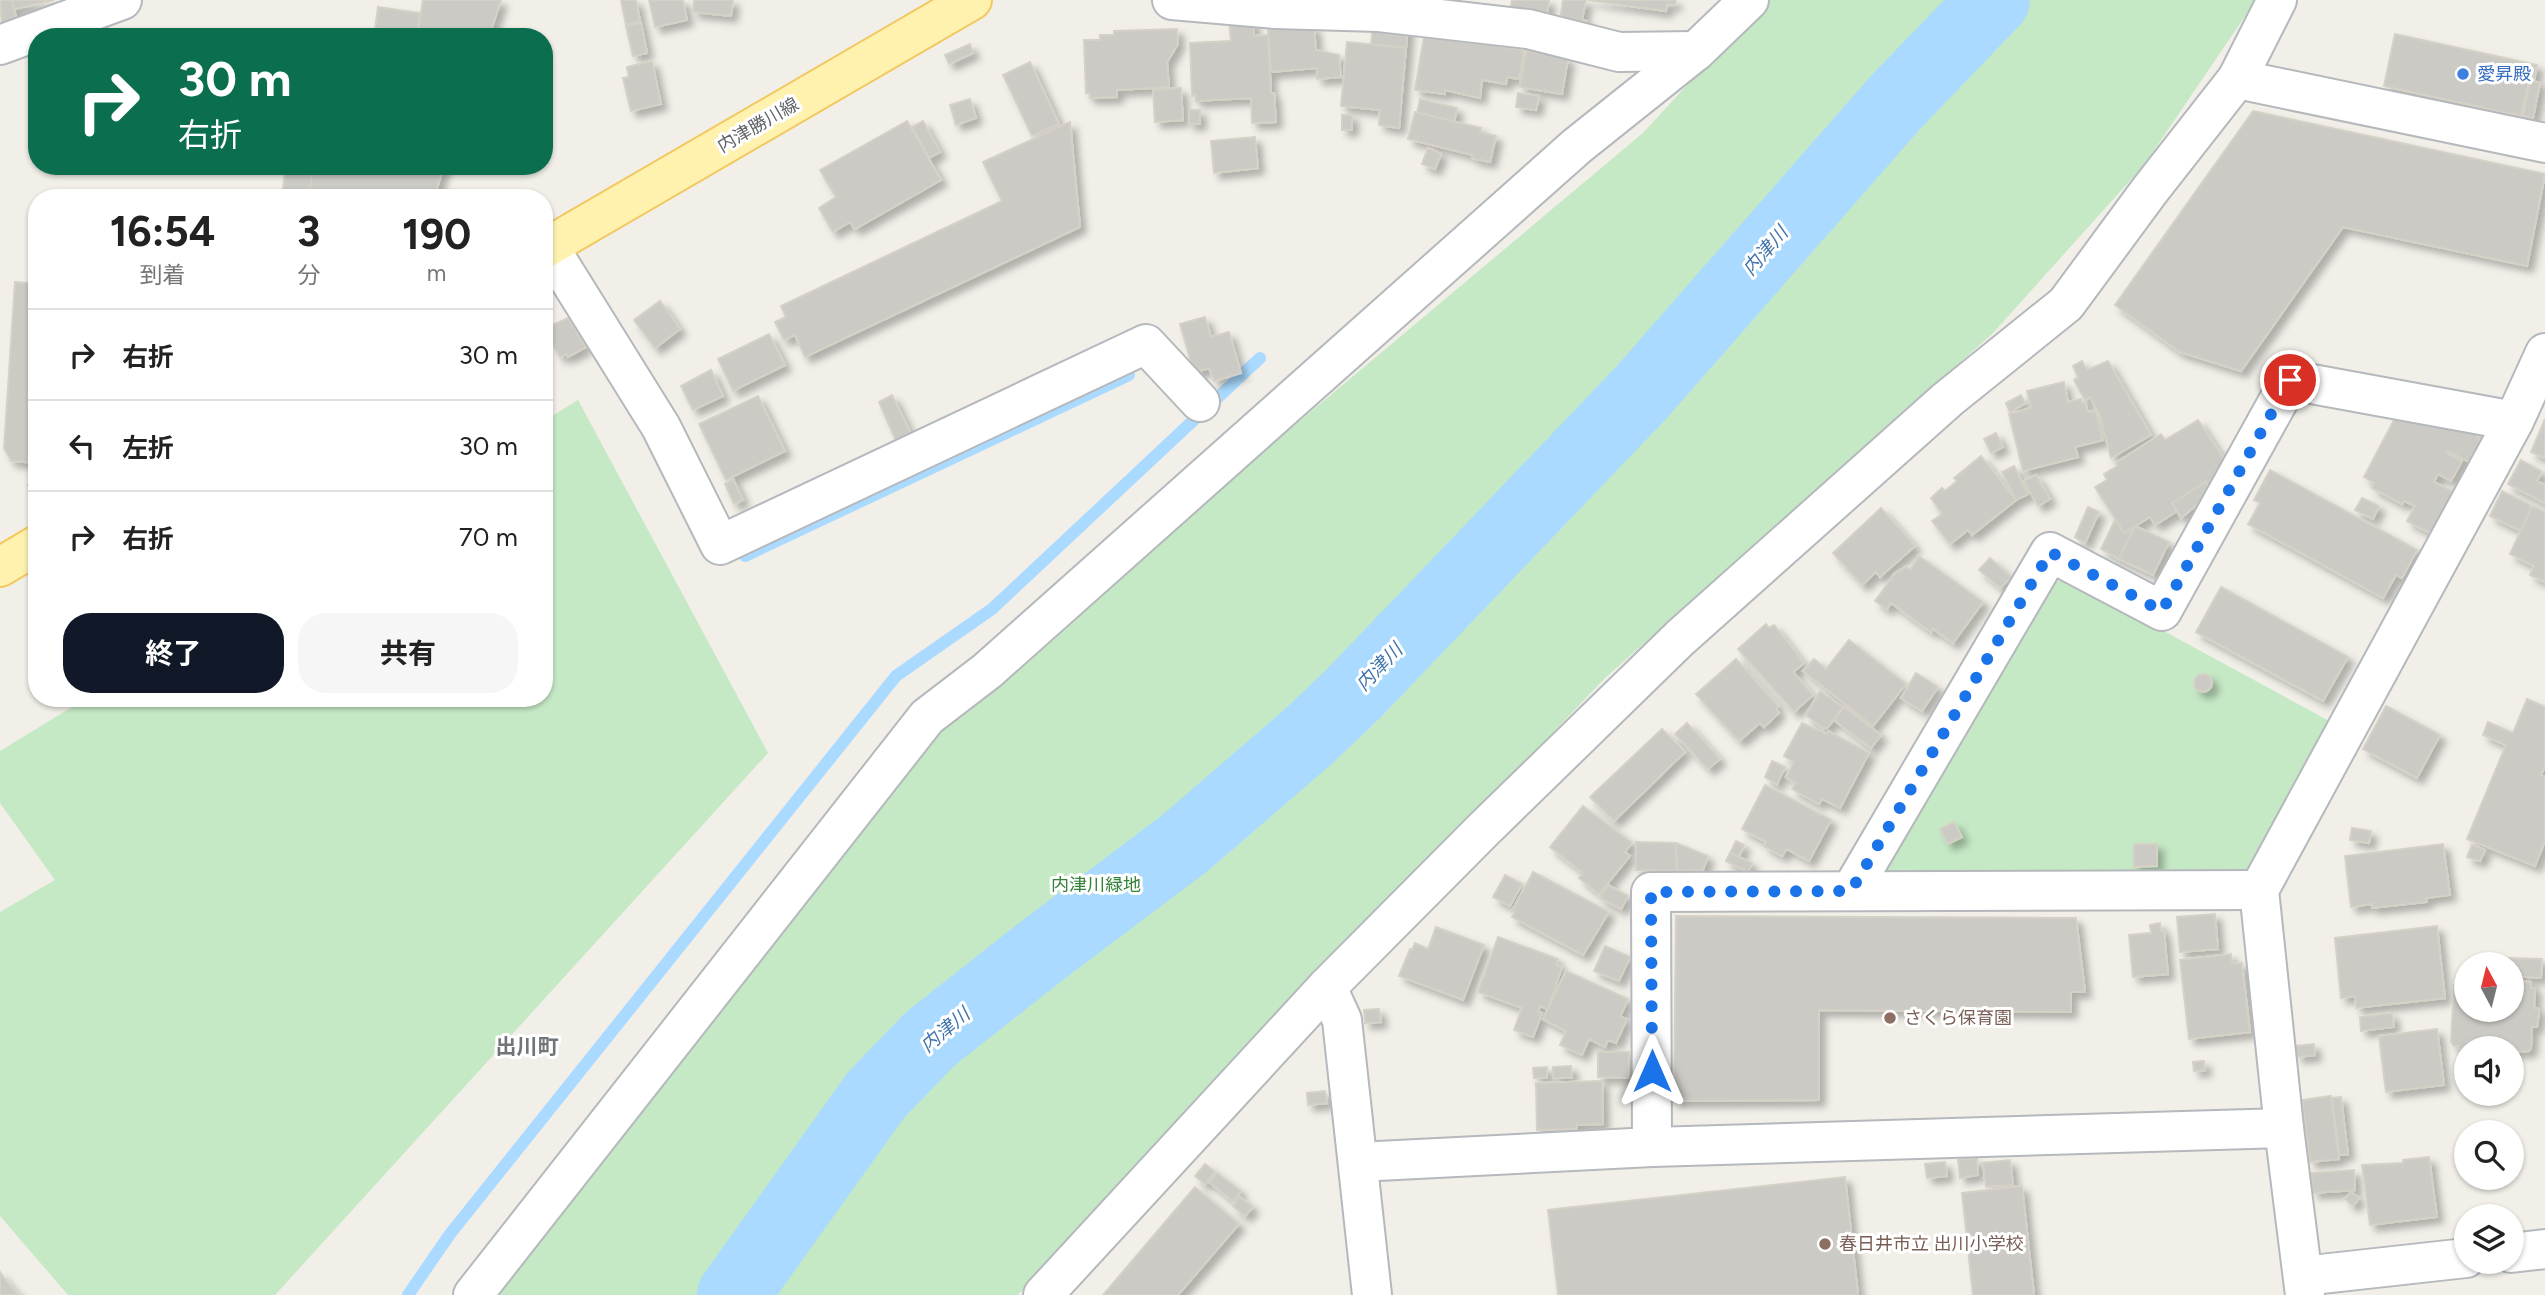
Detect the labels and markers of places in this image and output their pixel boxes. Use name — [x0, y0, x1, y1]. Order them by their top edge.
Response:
place label: 愛昇殿 — [2477, 63, 2531, 85]
marker: 愛昇殿 — [2455, 66, 2471, 82]
pin — [2260, 350, 2320, 410]
place label: さくら保育園 — [1904, 1007, 2012, 1029]
marker: さくら保育園 — [1882, 1010, 1898, 1026]
place label: 春日井市立 出川小学校 — [1839, 1233, 2023, 1255]
marker: 春日井市立 出川小学校 — [1817, 1236, 1833, 1252]

